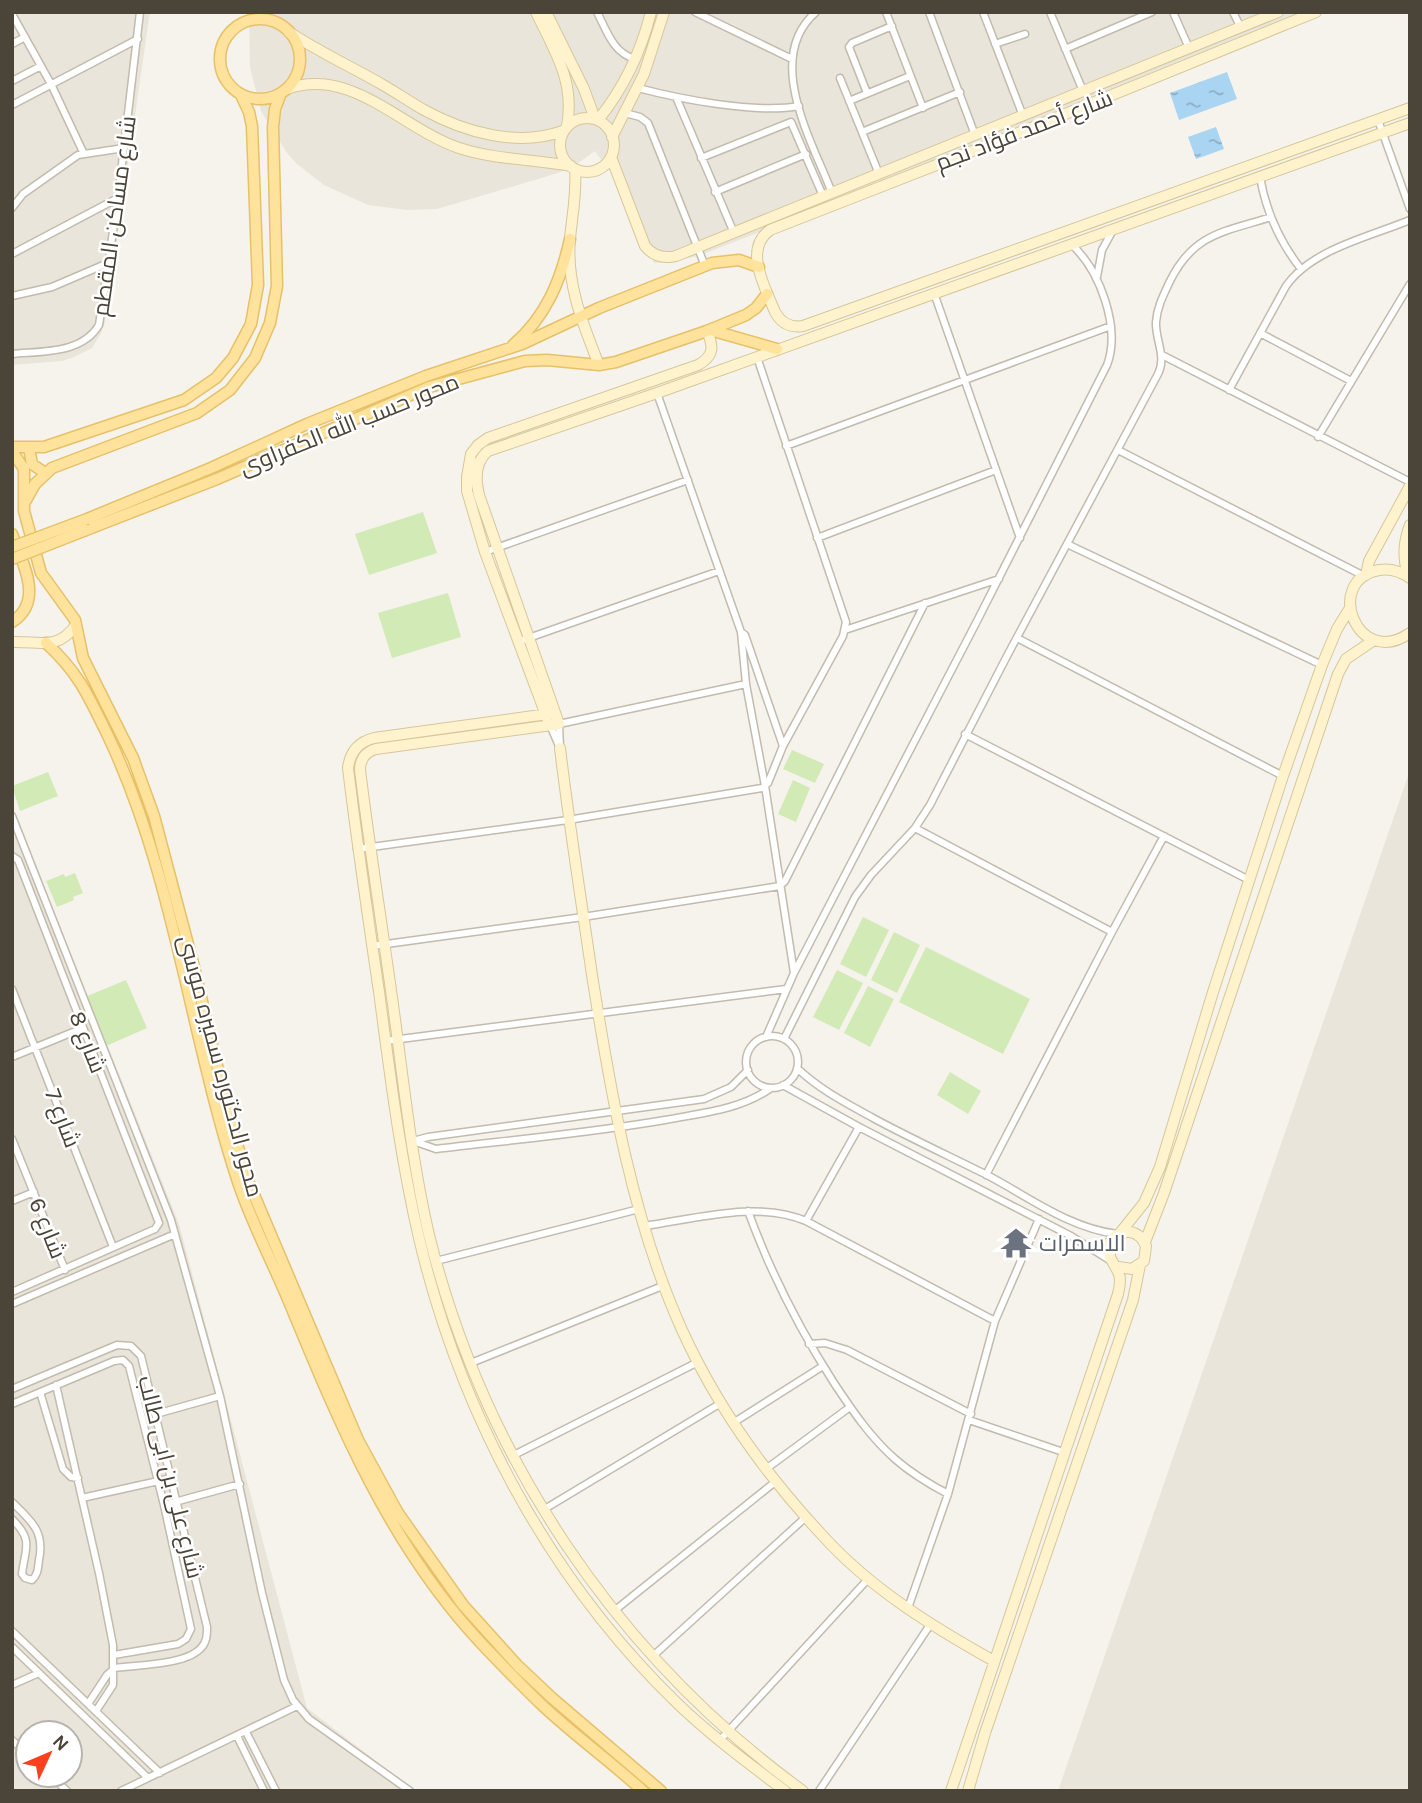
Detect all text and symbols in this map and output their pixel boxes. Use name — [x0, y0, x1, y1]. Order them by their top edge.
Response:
street label: شارع أحمد فؤاد نجم — [931, 82, 1117, 179]
street label: شارع مساكن المقطم — [87, 114, 144, 318]
street label: محور حسب الله الكفراوى — [235, 366, 463, 481]
street label: محور الدكتوره سميره موسى — [173, 932, 268, 1200]
street label: شارع 8 — [62, 1007, 112, 1078]
street label: شارع 7 — [37, 1085, 86, 1152]
street label: شارع 6 — [21, 1194, 72, 1263]
temple icon: الاسمرات — [999, 1226, 1033, 1260]
place label: الاسمرات — [1039, 1230, 1126, 1257]
street label: شارع على بن ابى طالب — [130, 1373, 209, 1582]
north arrow — [14, 1719, 84, 1789]
text: N — [48, 1730, 73, 1755]

